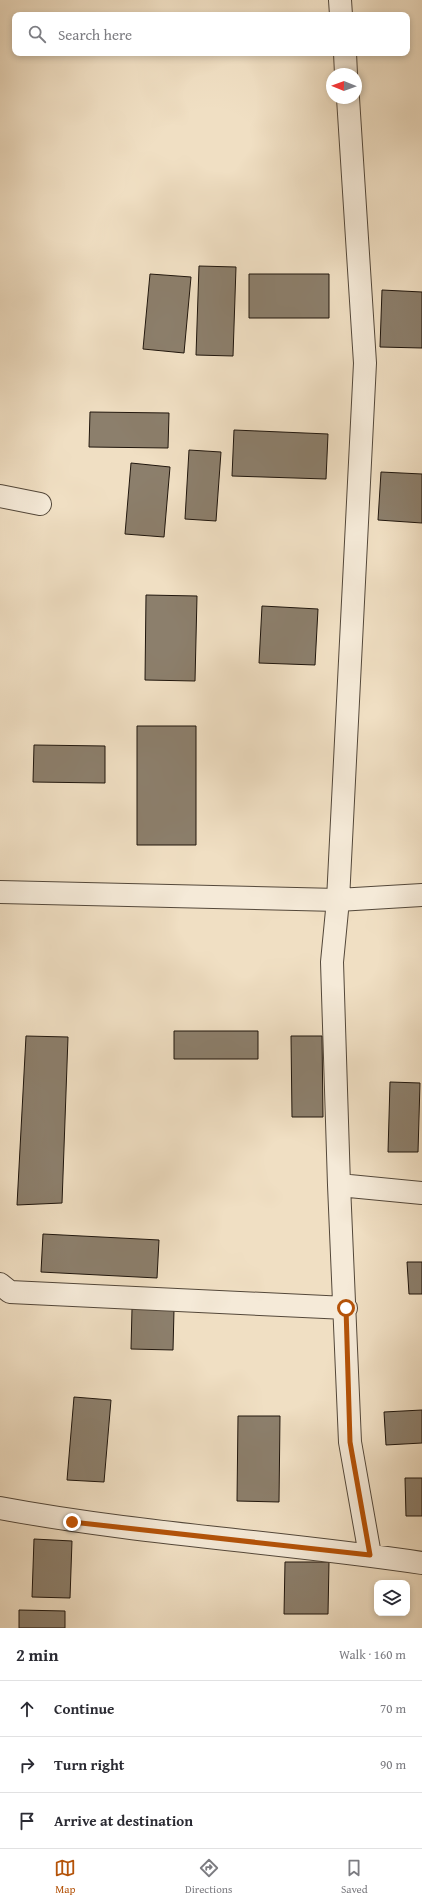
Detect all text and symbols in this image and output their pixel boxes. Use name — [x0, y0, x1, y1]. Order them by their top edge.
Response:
search box — [12, 12, 410, 56]
icon: search — [26, 23, 48, 45]
text: Search here — [58, 24, 132, 45]
north arrow — [326, 68, 362, 104]
route start — [337, 1299, 355, 1317]
route end — [63, 1513, 81, 1531]
map controls — [374, 1580, 410, 1616]
button: layers — [374, 1580, 410, 1616]
text: 2 min — [16, 1642, 58, 1667]
text: Walk · 160 m — [339, 1645, 406, 1664]
icon: ahead — [16, 1698, 38, 1720]
text: Continue — [54, 1698, 115, 1719]
text: 70 m — [380, 1699, 406, 1718]
icon: right — [16, 1754, 38, 1776]
text: Turn right — [54, 1754, 125, 1775]
text: 90 m — [380, 1755, 406, 1774]
icon: arrive — [16, 1810, 38, 1832]
text: Arrive at destination — [54, 1810, 193, 1831]
tab: Map — [54, 1857, 76, 1897]
tab: Directions — [185, 1857, 232, 1897]
tab: Saved — [341, 1857, 368, 1897]

